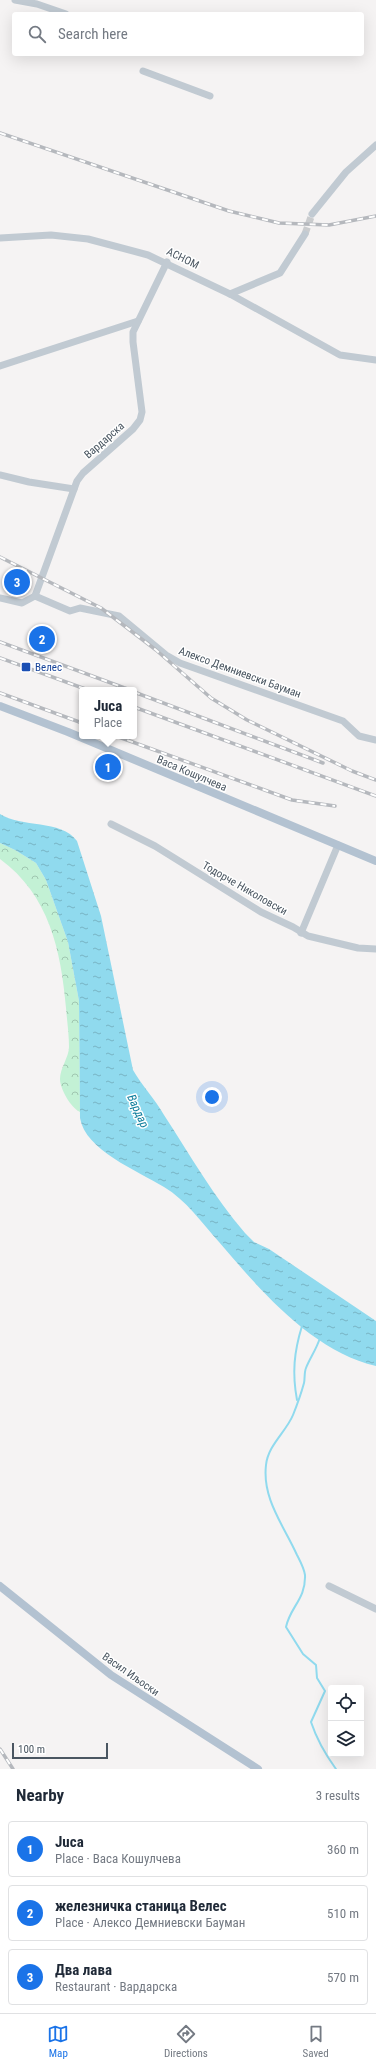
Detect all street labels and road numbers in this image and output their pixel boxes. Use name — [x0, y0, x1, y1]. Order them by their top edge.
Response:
street label: АСНОМ — [165, 245, 201, 272]
street label: Вардарска — [82, 419, 127, 461]
street label: Алексо Демниевски Бауман — [177, 644, 303, 701]
street label: Васа Кошулчева — [155, 753, 229, 794]
street label: Тодорче Николовски — [200, 859, 289, 918]
street label: Васил Иљоски — [100, 1650, 162, 1699]

